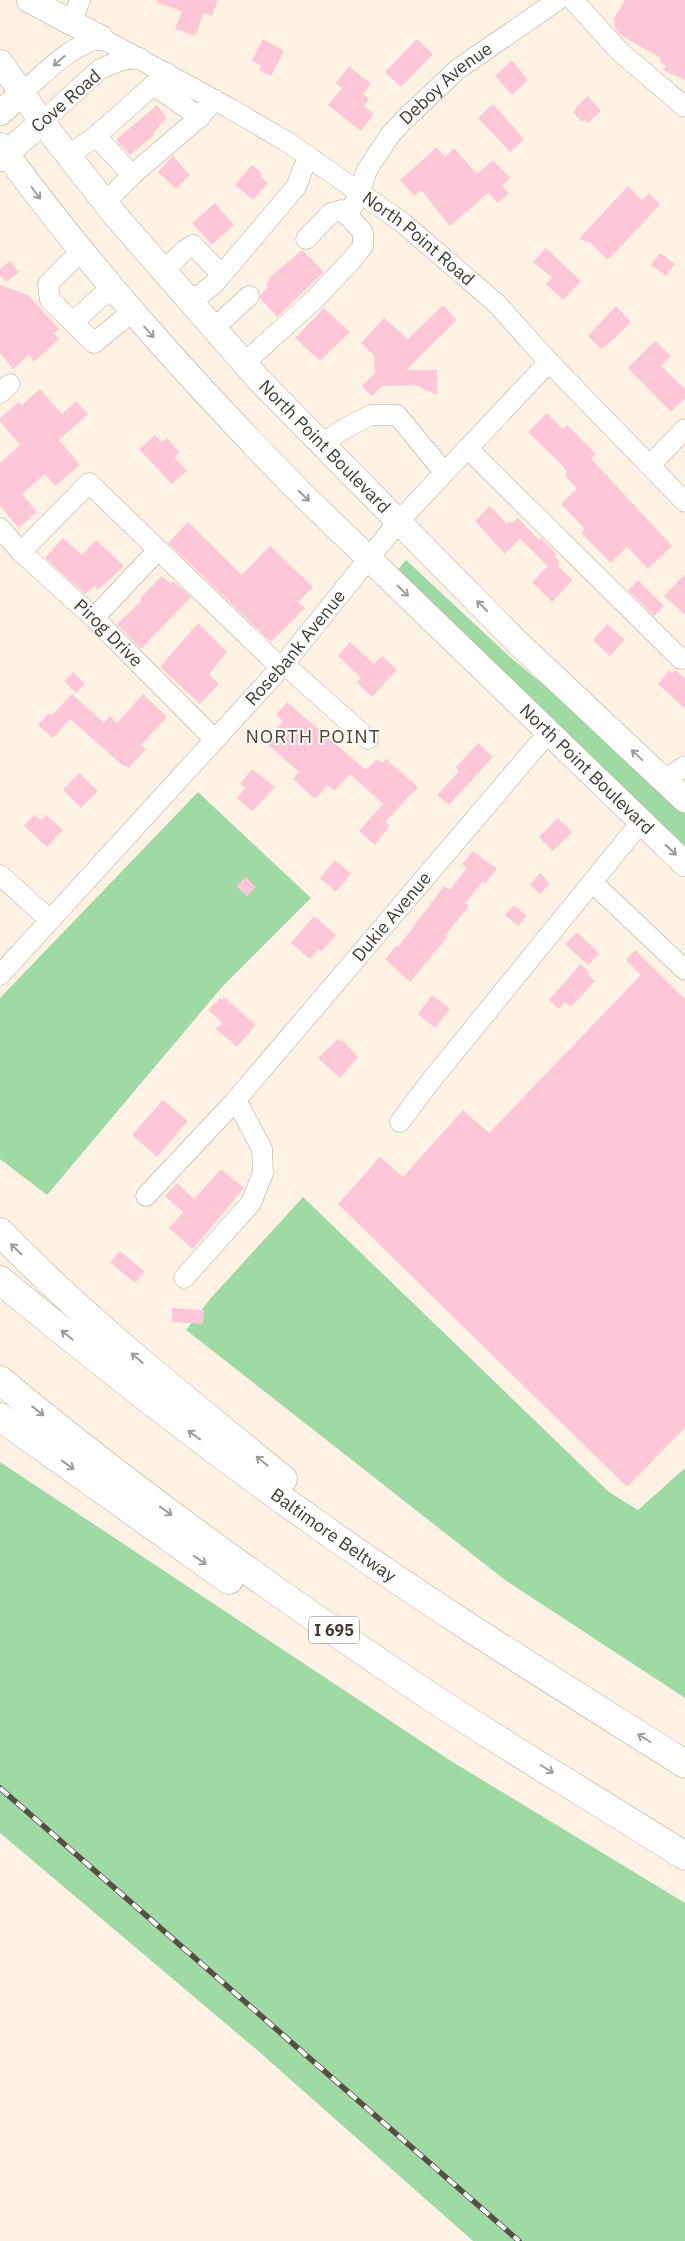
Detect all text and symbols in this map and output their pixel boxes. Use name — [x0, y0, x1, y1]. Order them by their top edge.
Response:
street label: Deboy Avenue — [394, 37, 497, 130]
one-way arrow — [53, 55, 66, 66]
street label: Cove Road — [26, 64, 105, 137]
one-way arrow — [31, 186, 41, 200]
street label: North Point Road — [358, 186, 479, 290]
one-way arrow — [144, 326, 155, 339]
street label: North Point Boulevard — [254, 375, 396, 518]
one-way arrow — [298, 490, 310, 502]
street label: Rosebank Avenue — [240, 585, 350, 710]
one-way arrow — [397, 585, 410, 597]
street label: Pirog Drive — [69, 594, 148, 672]
one-way arrow — [476, 600, 488, 612]
street label: North Point Boulevard — [515, 699, 659, 839]
district label: NORTH POINT — [245, 724, 381, 748]
one-way arrow — [630, 749, 643, 761]
one-way arrow — [664, 844, 677, 856]
street label: Dukie Avenue — [347, 867, 436, 966]
one-way arrow — [10, 1243, 23, 1255]
one-way arrow — [61, 1329, 74, 1340]
one-way arrow — [130, 1352, 143, 1363]
one-way arrow — [31, 1406, 45, 1416]
one-way arrow — [188, 1430, 202, 1440]
one-way arrow — [256, 1456, 269, 1467]
one-way arrow — [61, 1460, 74, 1471]
street label: Baltimore Beltway — [266, 1483, 401, 1587]
one-way arrow — [159, 1506, 173, 1516]
one-way arrow — [193, 1555, 207, 1565]
road number: I 695 — [309, 1616, 359, 1644]
one-way arrow — [637, 1733, 651, 1743]
one-way arrow — [539, 1764, 553, 1774]

